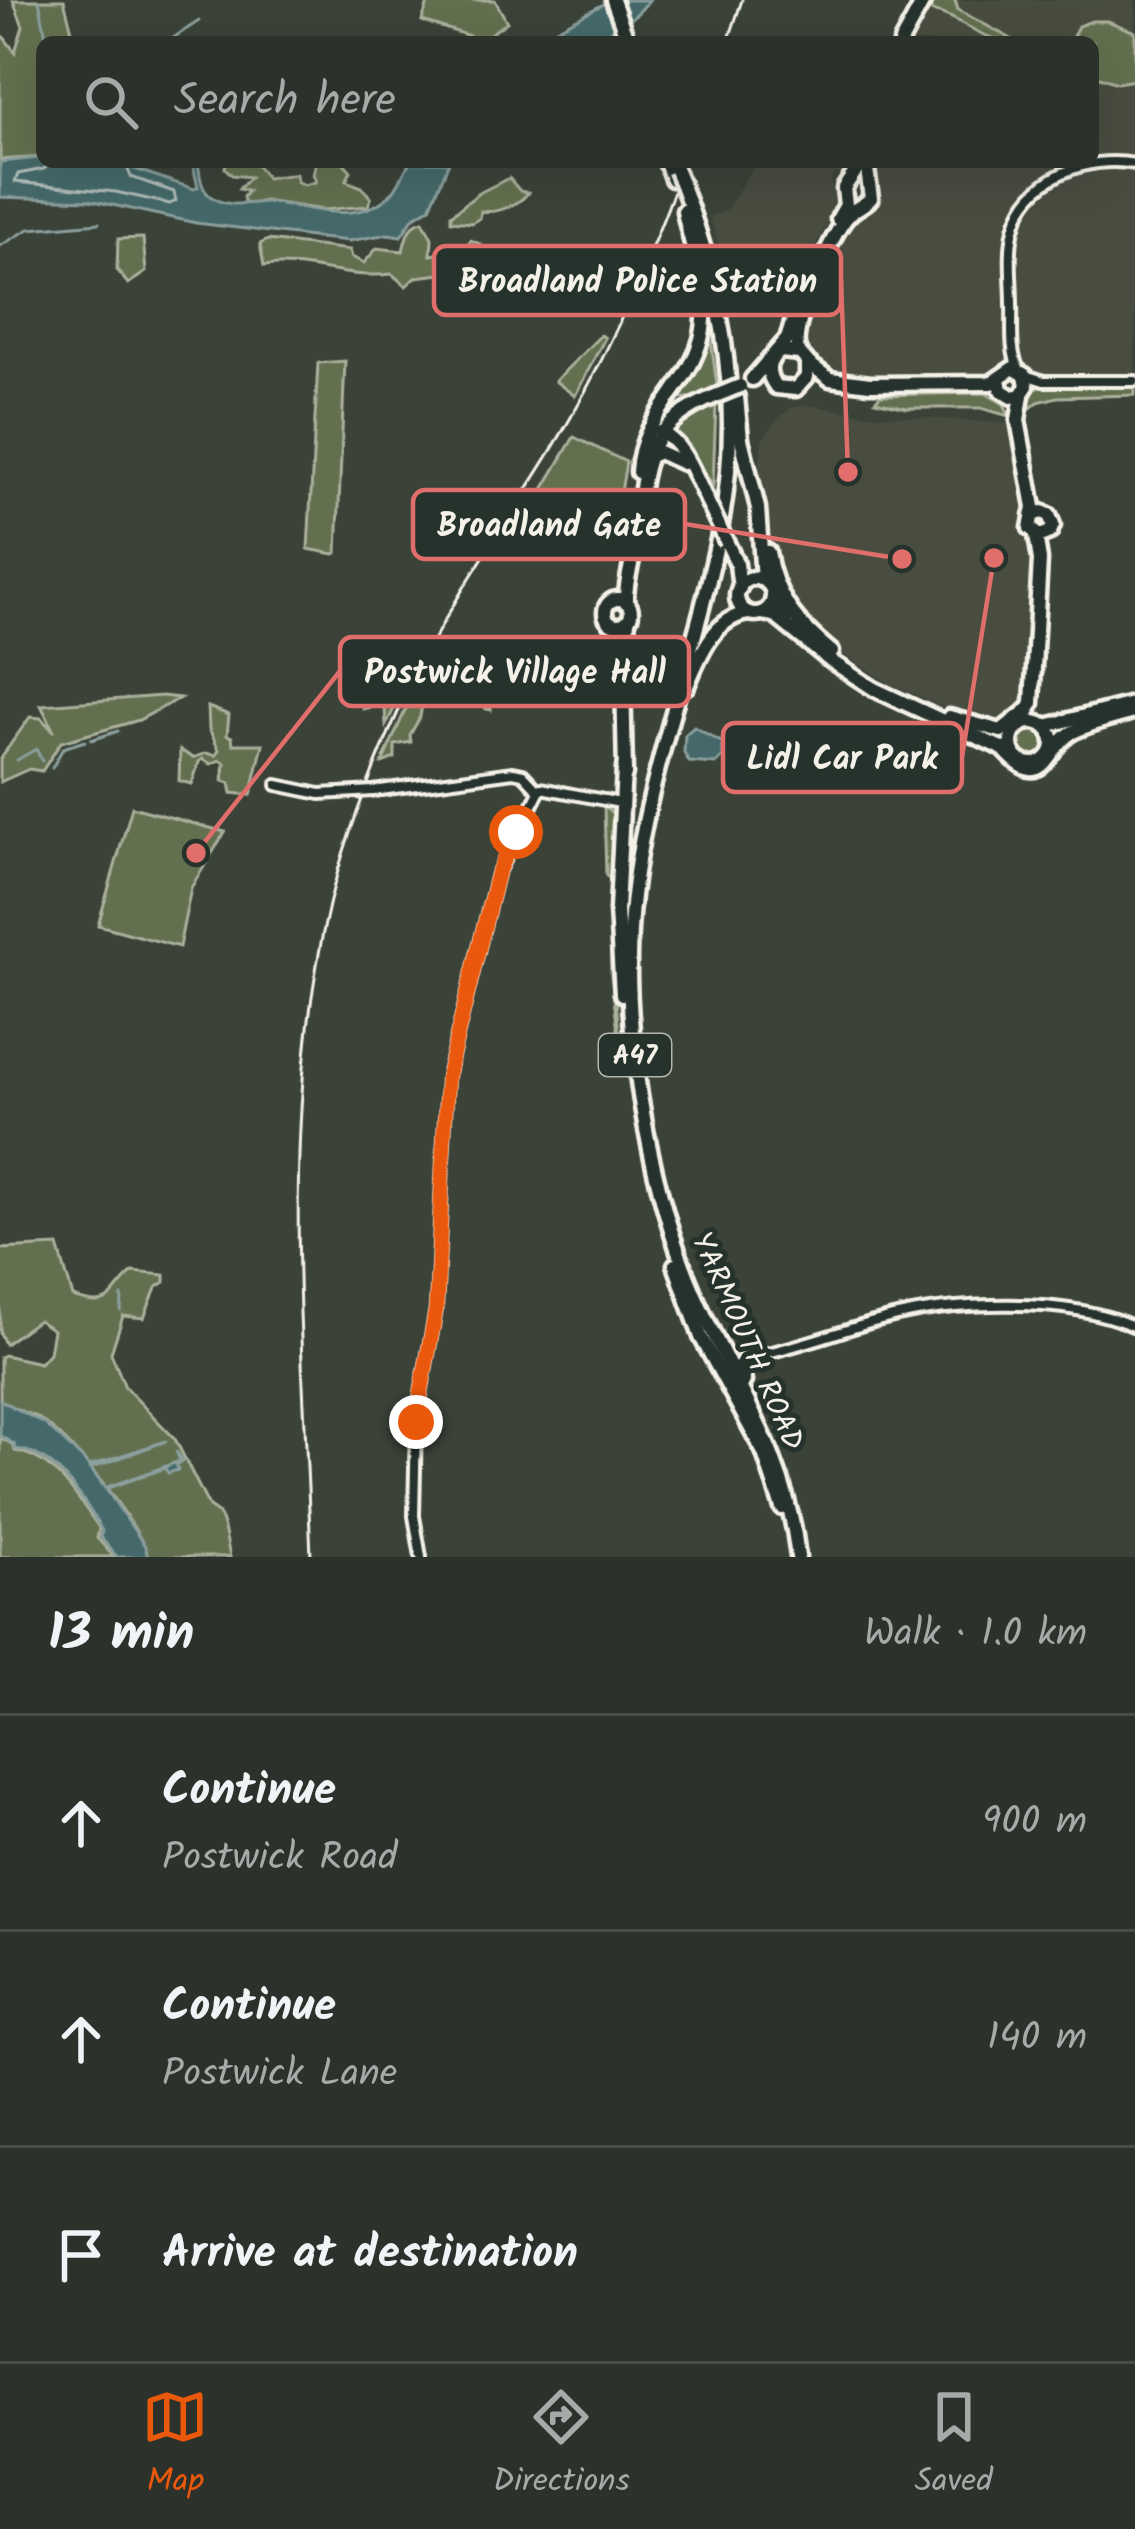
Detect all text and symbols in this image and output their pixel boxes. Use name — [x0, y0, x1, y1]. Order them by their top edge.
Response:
search box — [36, 36, 1099, 168]
text: Search here — [174, 66, 396, 138]
icon: search — [78, 69, 144, 135]
callout: Broadland Police Station — [434, 246, 841, 315]
text: Broadland Police Station — [459, 257, 817, 310]
callout: Broadland Gate — [413, 490, 685, 559]
text: Broadland Gate — [437, 501, 661, 554]
callout: Postwick Village Hall — [340, 637, 689, 706]
text: Postwick Village Hall — [364, 648, 666, 701]
callout: Lidl Car Park — [723, 723, 962, 792]
text: Lidl Car Park — [747, 734, 939, 787]
route start — [489, 805, 543, 859]
road number: A47 — [599, 1034, 671, 1076]
street label: YARMOUTH ROAD — [677, 1225, 816, 1459]
route end — [389, 1395, 443, 1449]
text: 13 min — [48, 1595, 194, 1676]
text: Walk · 1.0 km — [864, 1604, 1087, 1666]
text: Continue — [162, 1756, 336, 1828]
icon: ahead — [48, 1790, 114, 1856]
text: 900 m — [982, 1792, 1087, 1854]
text: Postwick Road — [162, 1828, 398, 1890]
text: Continue — [162, 1972, 336, 2044]
icon: ahead — [48, 2006, 114, 2072]
text: 140 m — [987, 2008, 1087, 2070]
text: Postwick Lane — [162, 2044, 397, 2106]
text: Arrive at destination — [162, 2219, 578, 2291]
icon: arrive — [48, 2222, 114, 2288]
tab: Map — [142, 2384, 208, 2509]
tab: Directions — [493, 2384, 630, 2509]
tab: Saved — [914, 2384, 993, 2509]

